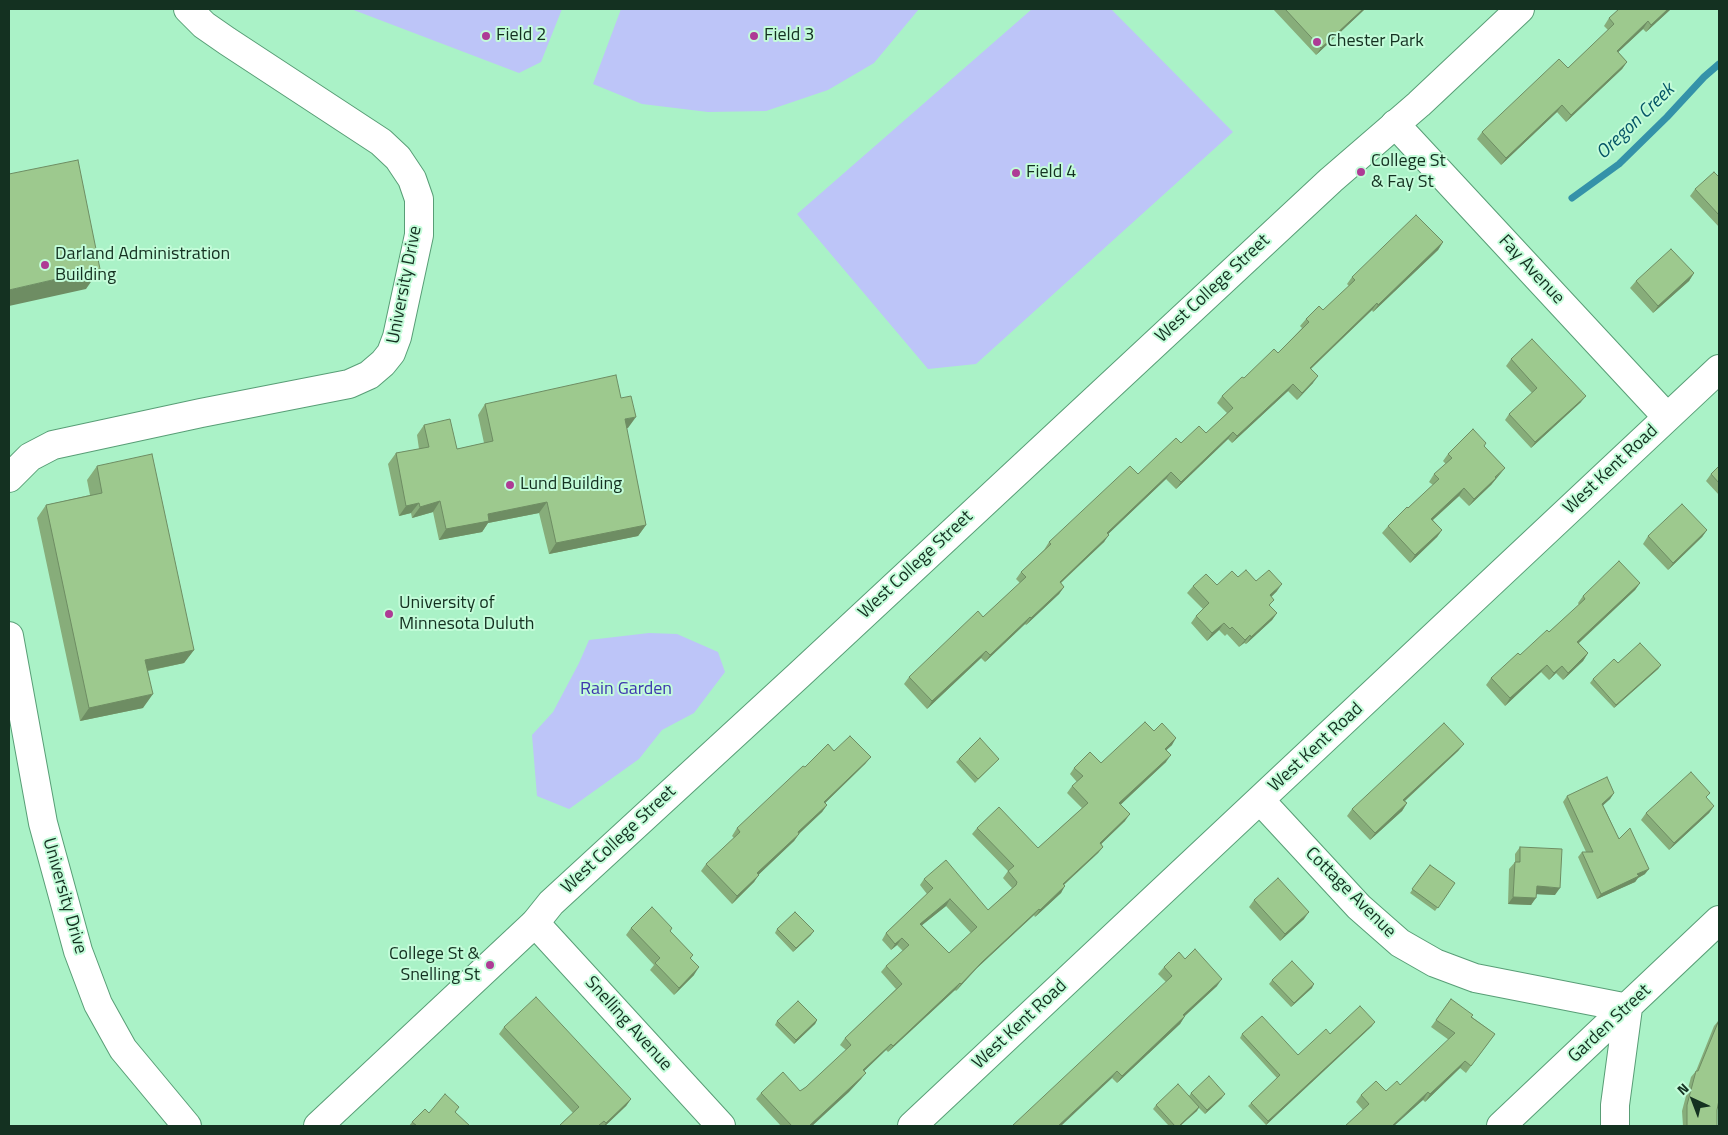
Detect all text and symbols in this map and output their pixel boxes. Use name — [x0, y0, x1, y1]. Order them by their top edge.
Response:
place label: Field 2 — [496, 25, 546, 47]
place label: Field 3 — [764, 25, 814, 47]
marker: Field 2 — [480, 30, 492, 42]
marker: Field 3 — [748, 30, 760, 42]
place label: Chester Park — [1327, 31, 1424, 53]
marker: Chester Park — [1311, 36, 1323, 48]
water label: Oregon Creek — [1592, 79, 1680, 165]
place label: College St & Fay St — [1371, 151, 1446, 193]
place label: Field 4 — [1026, 162, 1076, 184]
marker: College St & Fay St — [1355, 166, 1367, 178]
marker: Field 4 — [1010, 167, 1022, 179]
street label: University Drive — [383, 224, 427, 346]
street label: West College Street — [1151, 230, 1275, 348]
street label: Fay Avenue — [1494, 231, 1568, 309]
place label: Darland Administration Building — [55, 244, 230, 286]
marker: Darland Administration Building — [39, 259, 51, 271]
street label: West Kent Road — [1559, 421, 1663, 519]
place label: Lund Building — [520, 474, 622, 496]
marker: Lund Building — [504, 479, 516, 491]
street label: West College Street — [854, 506, 978, 624]
place label: University of Minnesota Duluth — [399, 593, 534, 636]
marker: University of Minnesota Duluth — [383, 608, 395, 620]
park label: Rain Garden — [580, 679, 672, 701]
street label: West Kent Road — [1264, 699, 1368, 797]
street label: West College Street — [557, 781, 681, 899]
street label: University Drive — [37, 836, 91, 956]
street label: Cottage Avenue — [1300, 843, 1400, 943]
place label: College St & Snelling St — [389, 944, 480, 986]
marker: College St & Snelling St — [484, 959, 496, 971]
street label: Snelling Avenue — [580, 972, 676, 1076]
street label: West Kent Road — [968, 976, 1072, 1074]
street label: Garden Street — [1564, 980, 1656, 1068]
north arrow — [1668, 1075, 1718, 1125]
text: N — [1672, 1078, 1693, 1100]

